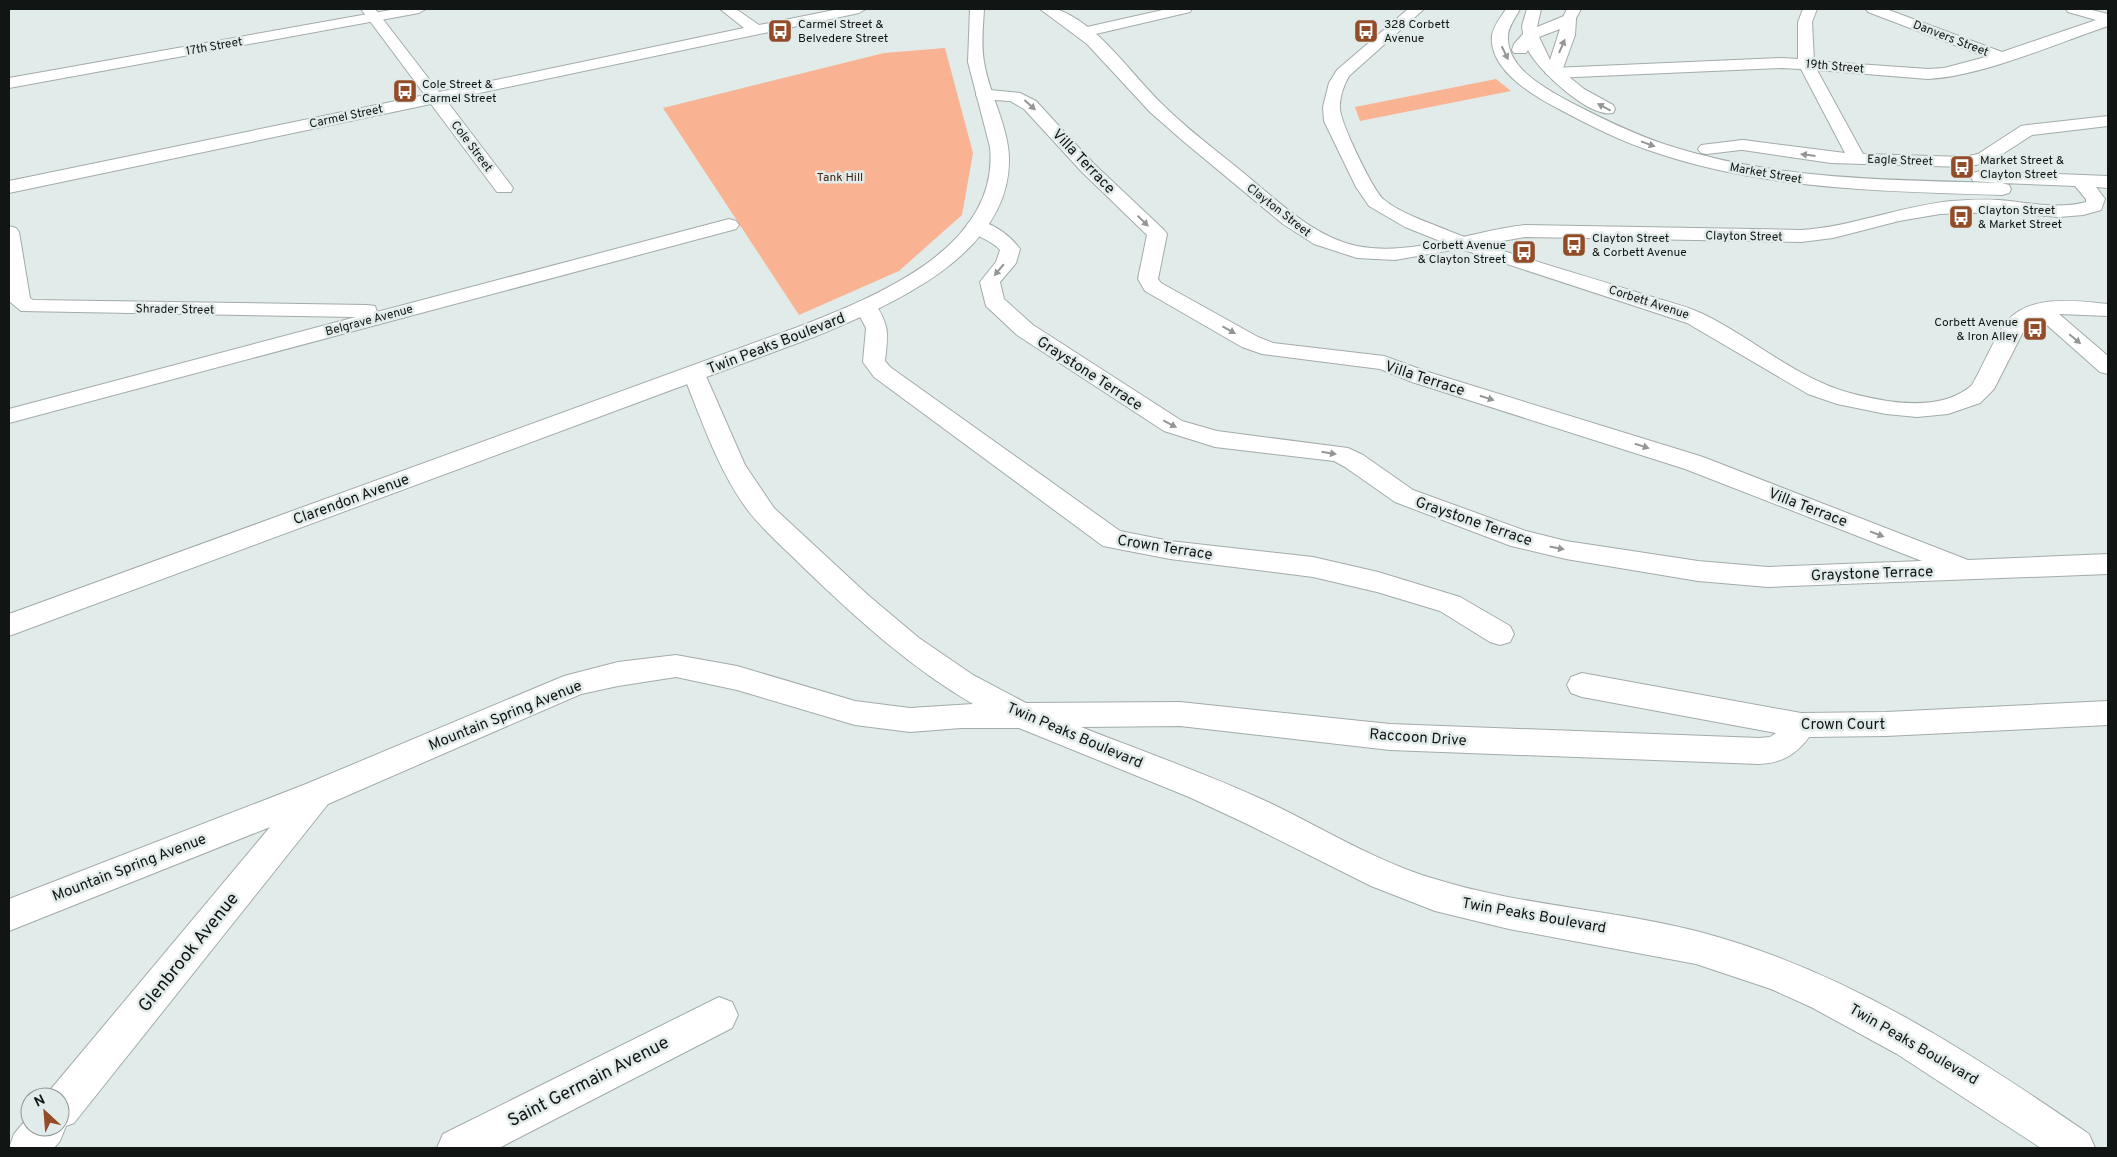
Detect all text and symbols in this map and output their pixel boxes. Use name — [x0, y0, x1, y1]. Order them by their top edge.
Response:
place label: Carmel Street & Belvedere Street — [798, 17, 888, 47]
place label: 328 Corbett Avenue — [1384, 17, 1450, 47]
street label: Danvers Street — [1910, 17, 1991, 61]
bus stop icon: Carmel Street & Belvedere Street — [767, 18, 793, 44]
bus stop icon: 328 Corbett Avenue — [1353, 18, 1379, 44]
street label: 17th Street — [185, 34, 244, 60]
one-way arrow — [1558, 38, 1566, 53]
one-way arrow — [1500, 46, 1509, 61]
street label: 19th Street — [1805, 56, 1865, 78]
place label: Cole Street & Carmel Street — [422, 77, 497, 107]
bus stop icon: Cole Street & Carmel Street — [392, 78, 418, 104]
one-way arrow — [1023, 99, 1035, 111]
street label: Carmel Street — [308, 101, 384, 133]
one-way arrow — [1598, 103, 1611, 112]
street label: Cole Street — [447, 118, 496, 175]
street label: Villa Terrace — [1047, 126, 1119, 198]
one-way arrow — [1641, 141, 1656, 148]
one-way arrow — [1800, 151, 1816, 159]
street label: Eagle Street — [1867, 152, 1933, 170]
place label: Market Street & Clayton Street — [1980, 153, 2064, 183]
bus stop icon: Market Street & Clayton Street — [1949, 154, 1975, 180]
street label: Market Street — [1728, 160, 1803, 188]
park label: Tank Hill — [817, 170, 863, 186]
street label: Clayton Street — [1243, 181, 1314, 241]
place label: Clayton Street & Market Street — [1978, 203, 2062, 233]
bus stop icon: Clayton Street & Market Street — [1948, 204, 1974, 230]
one-way arrow — [1137, 215, 1149, 227]
street label: Clayton Street — [1705, 228, 1783, 246]
place label: Clayton Street & Corbett Avenue — [1592, 231, 1687, 261]
bus stop icon: Clayton Street & Corbett Avenue — [1561, 232, 1587, 258]
place label: Corbett Avenue & Clayton Street — [1418, 238, 1506, 268]
bus stop icon: Corbett Avenue & Clayton Street — [1511, 239, 1537, 265]
one-way arrow — [994, 263, 1005, 276]
street label: Corbett Avenue — [1606, 282, 1691, 323]
street label: Shrader Street — [135, 301, 215, 319]
street label: Belgrave Avenue — [324, 302, 415, 340]
street label: Twin Peaks Boulevard — [705, 309, 848, 379]
place label: Corbett Avenue & Iron Alley — [1934, 315, 2018, 345]
bus stop icon: Corbett Avenue & Iron Alley — [2022, 316, 2048, 342]
one-way arrow — [1222, 326, 1236, 335]
street label: Graystone Terrace — [1033, 333, 1146, 416]
one-way arrow — [2068, 333, 2081, 344]
street label: Villa Terrace — [1382, 358, 1467, 401]
one-way arrow — [1480, 395, 1495, 403]
one-way arrow — [1163, 419, 1177, 428]
one-way arrow — [1635, 443, 1650, 451]
one-way arrow — [1321, 449, 1337, 457]
street label: Clarendon Avenue — [291, 471, 412, 530]
street label: Villa Terrace — [1765, 485, 1850, 532]
street label: Graystone Terrace — [1413, 494, 1534, 551]
one-way arrow — [1869, 530, 1884, 538]
street label: Crown Terrace — [1116, 532, 1214, 565]
one-way arrow — [1549, 544, 1565, 552]
street label: Graystone Terrace — [1811, 563, 1934, 586]
street label: Mountain Spring Avenue — [426, 677, 585, 756]
street label: Twin Peaks Boulevard — [1003, 699, 1145, 774]
street label: Crown Court — [1801, 716, 1885, 735]
street label: Raccoon Drive — [1369, 726, 1467, 751]
street label: Mountain Spring Avenue — [50, 830, 209, 907]
street label: Glenbrook Avenue — [134, 888, 244, 1017]
street label: Twin Peaks Boulevard — [1460, 894, 1607, 939]
street label: Twin Peaks Boulevard — [1845, 1001, 1981, 1090]
street label: Saint Germain Avenue — [504, 1032, 673, 1133]
north arrow — [20, 1087, 70, 1137]
text: N — [32, 1092, 48, 1112]

